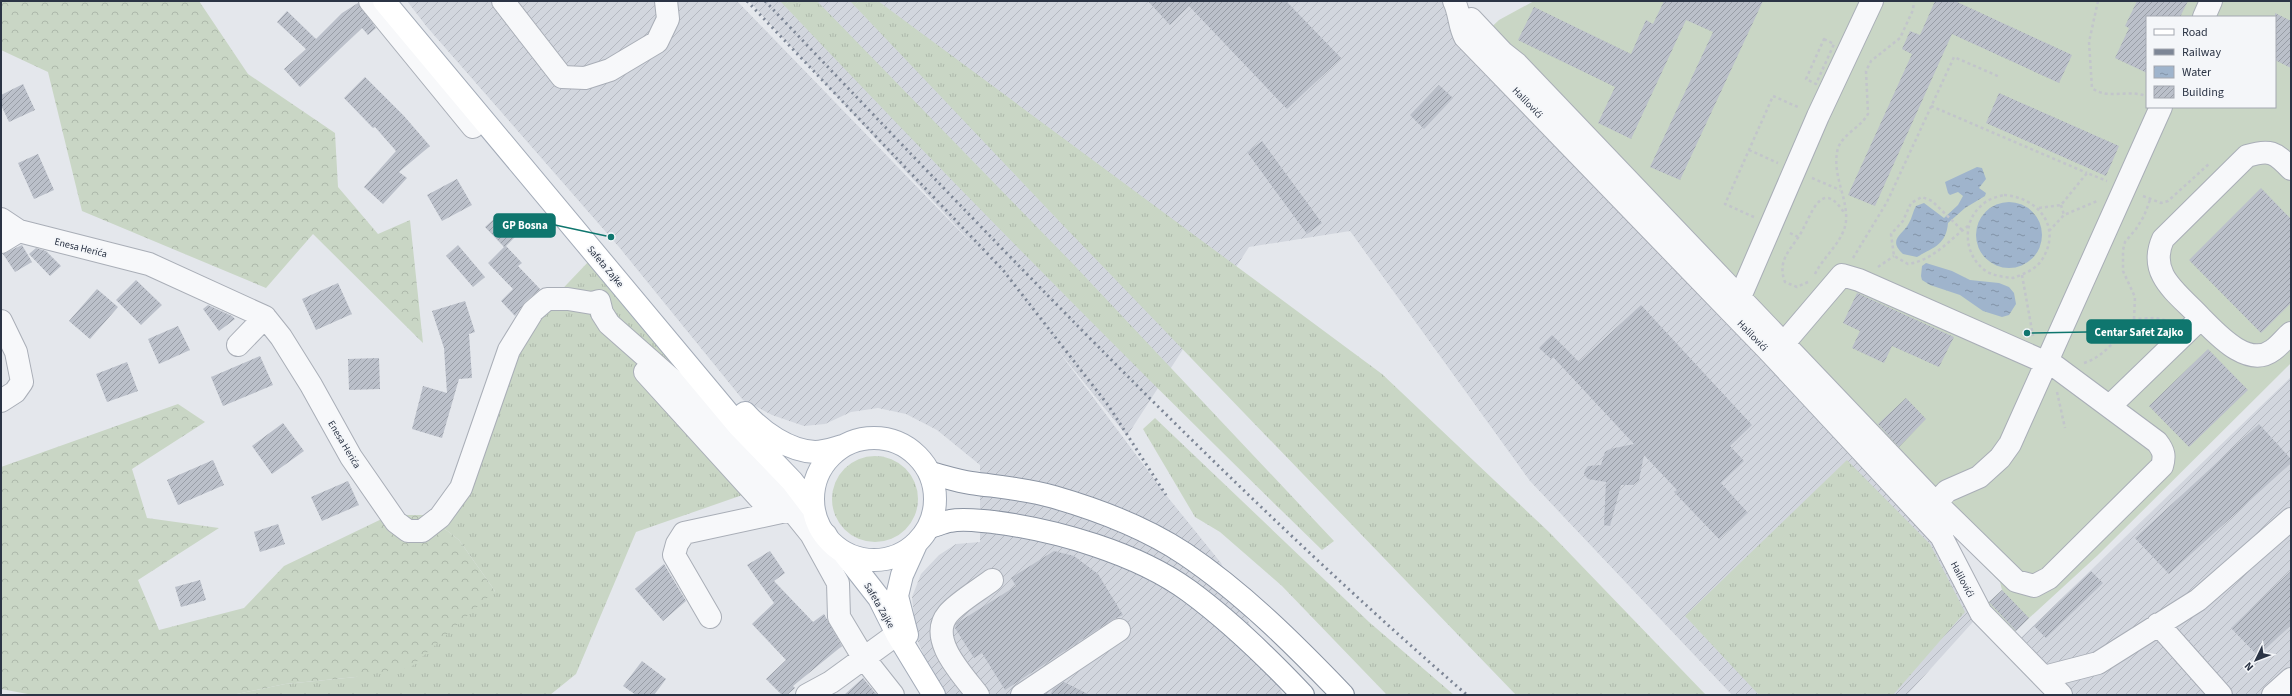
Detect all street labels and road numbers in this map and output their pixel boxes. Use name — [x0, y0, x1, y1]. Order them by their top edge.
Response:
street label: Halilovići — [1509, 84, 1546, 121]
street label: Enesa Herića — [53, 235, 109, 261]
street label: Safeta Zajke — [584, 243, 627, 291]
street label: Halilovići — [1734, 317, 1771, 354]
street label: Enesa Herića — [324, 418, 364, 471]
street label: Halilovići — [1947, 559, 1977, 600]
street label: Safeta Zajke — [860, 580, 898, 631]

